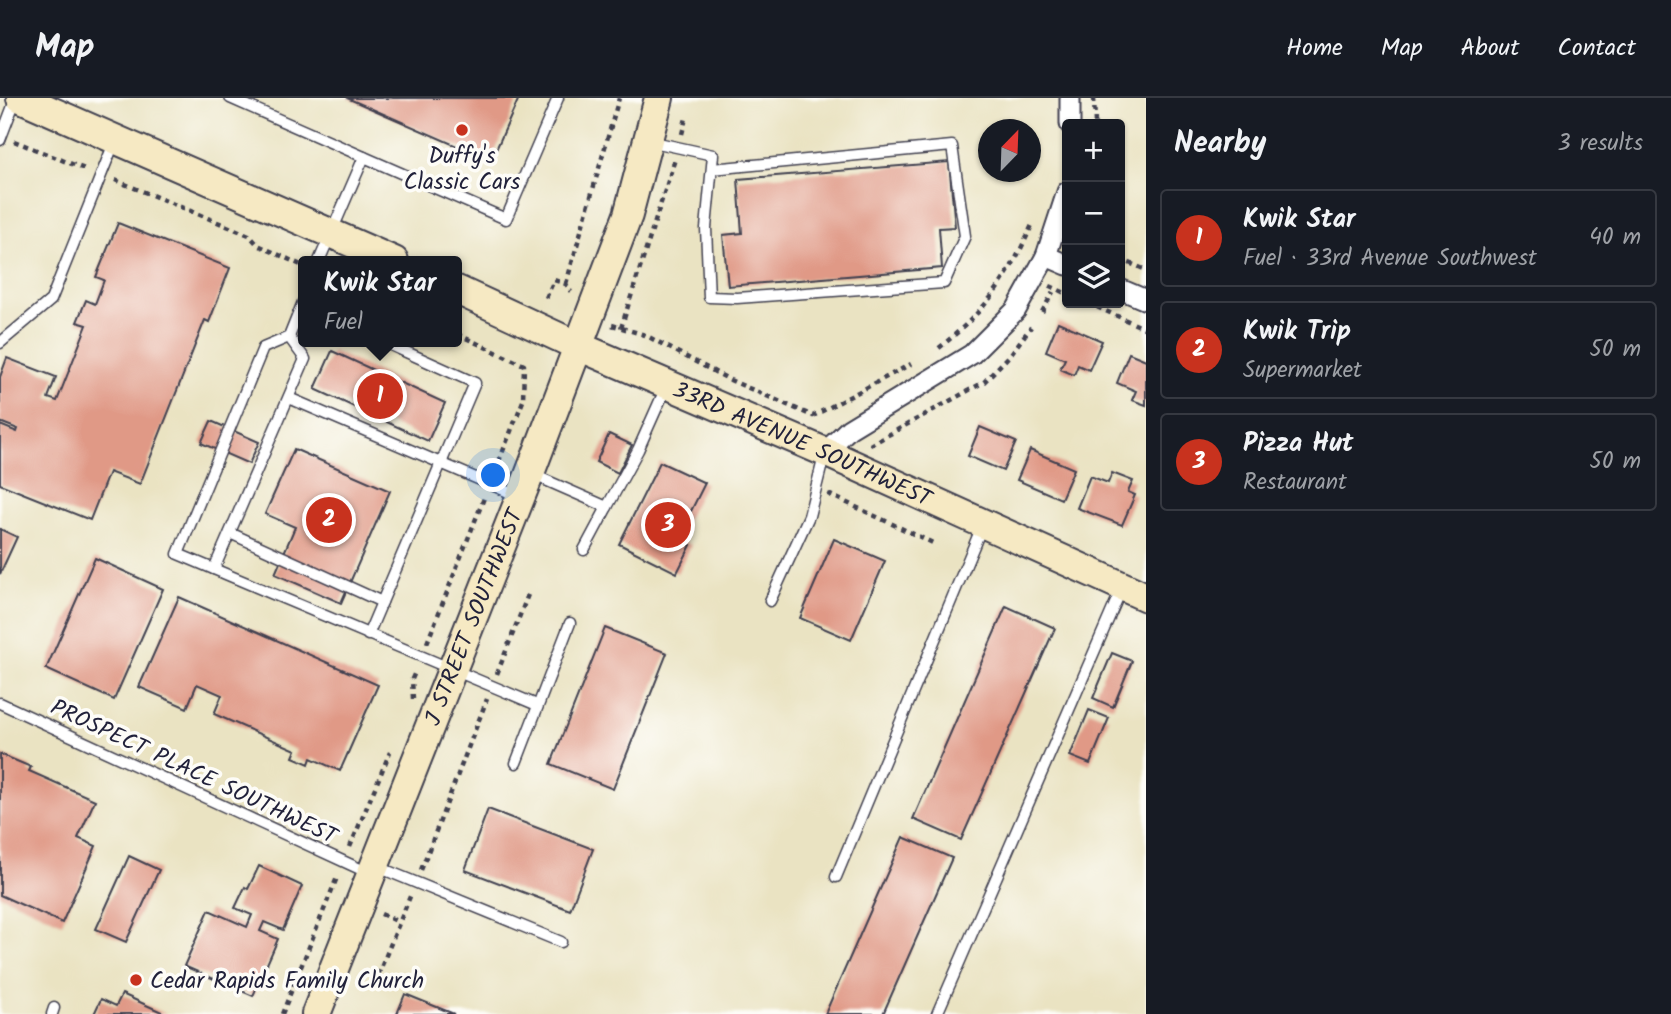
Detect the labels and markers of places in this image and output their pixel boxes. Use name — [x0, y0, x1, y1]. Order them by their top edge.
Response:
marker: Duffy's Classic Cars — [454, 122, 470, 138]
place label: Duffy's Classic Cars — [404, 139, 521, 201]
pin: 1 — [357, 370, 403, 422]
pin: 2 — [306, 494, 352, 546]
pin: 3 — [645, 499, 691, 551]
place label: Cedar Rapids Family Church — [150, 964, 424, 1000]
marker: Cedar Rapids Family Church — [128, 972, 144, 988]

